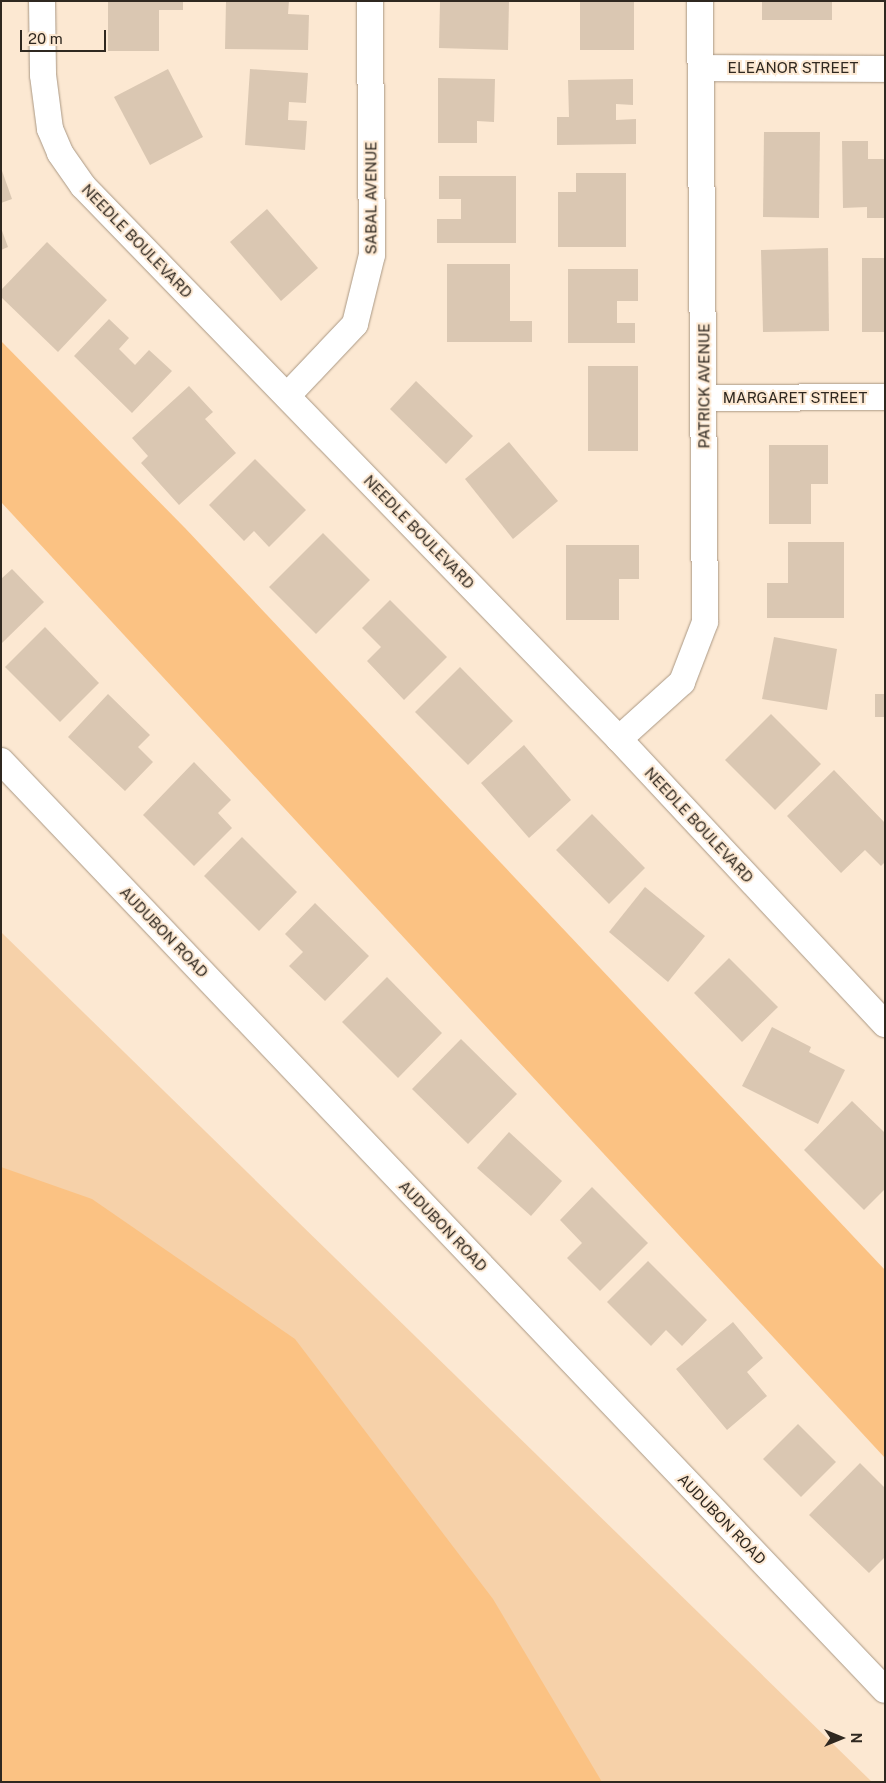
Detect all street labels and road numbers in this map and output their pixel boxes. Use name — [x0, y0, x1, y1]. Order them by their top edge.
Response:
street label: ELEANOR STREET — [728, 59, 858, 77]
street label: SABAL AVENUE — [362, 142, 380, 254]
street label: NEEDLE BOULEVARD — [78, 180, 196, 302]
street label: PATRICK AVENUE — [695, 324, 713, 448]
street label: MARGARET STREET — [723, 389, 867, 407]
street label: NEEDLE BOULEVARD — [360, 471, 478, 593]
street label: NEEDLE BOULEVARD — [641, 764, 757, 886]
street label: AUDUBON ROAD — [116, 883, 212, 981]
street label: AUDUBON ROAD — [395, 1177, 491, 1275]
street label: AUDUBON ROAD — [674, 1470, 770, 1568]

